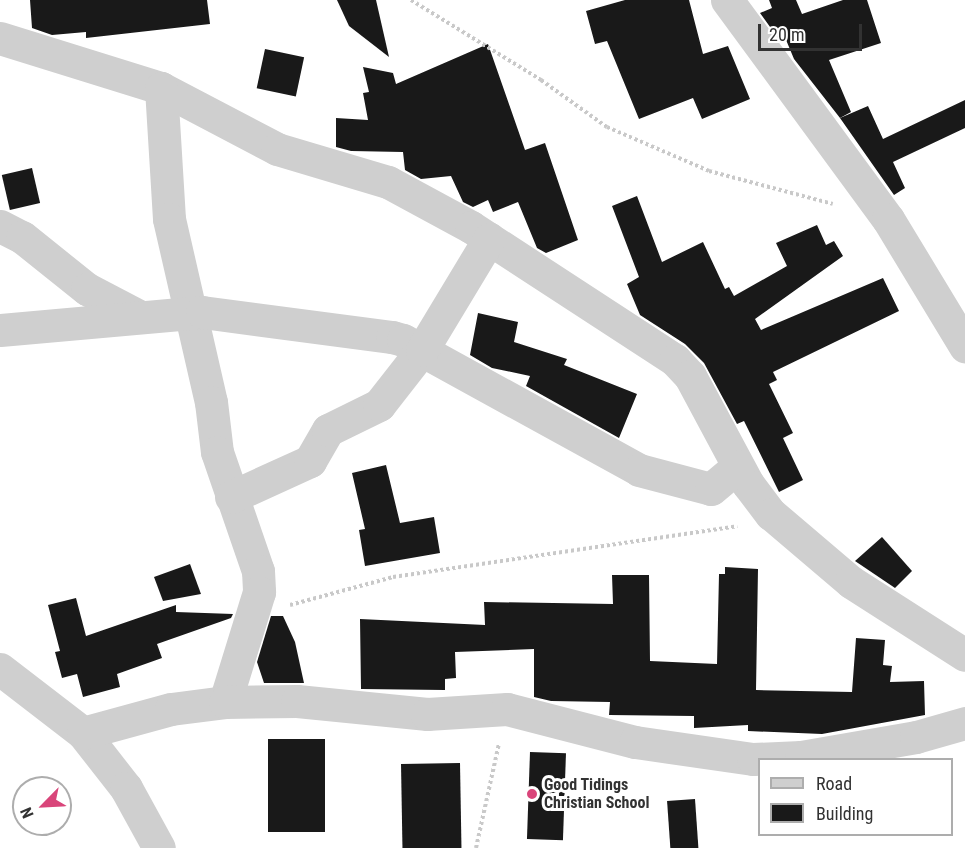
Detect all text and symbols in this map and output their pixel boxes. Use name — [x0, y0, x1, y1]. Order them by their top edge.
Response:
scale bar — [761, 12, 864, 50]
text: 20 m — [769, 24, 804, 45]
legend — [758, 758, 953, 836]
text: Road — [816, 773, 852, 794]
place label: Good Tidings Christian School — [544, 775, 649, 813]
north arrow — [12, 776, 72, 836]
marker: Good Tidings Christian School — [525, 787, 539, 801]
text: Building — [816, 803, 873, 824]
text: N — [16, 804, 38, 821]

